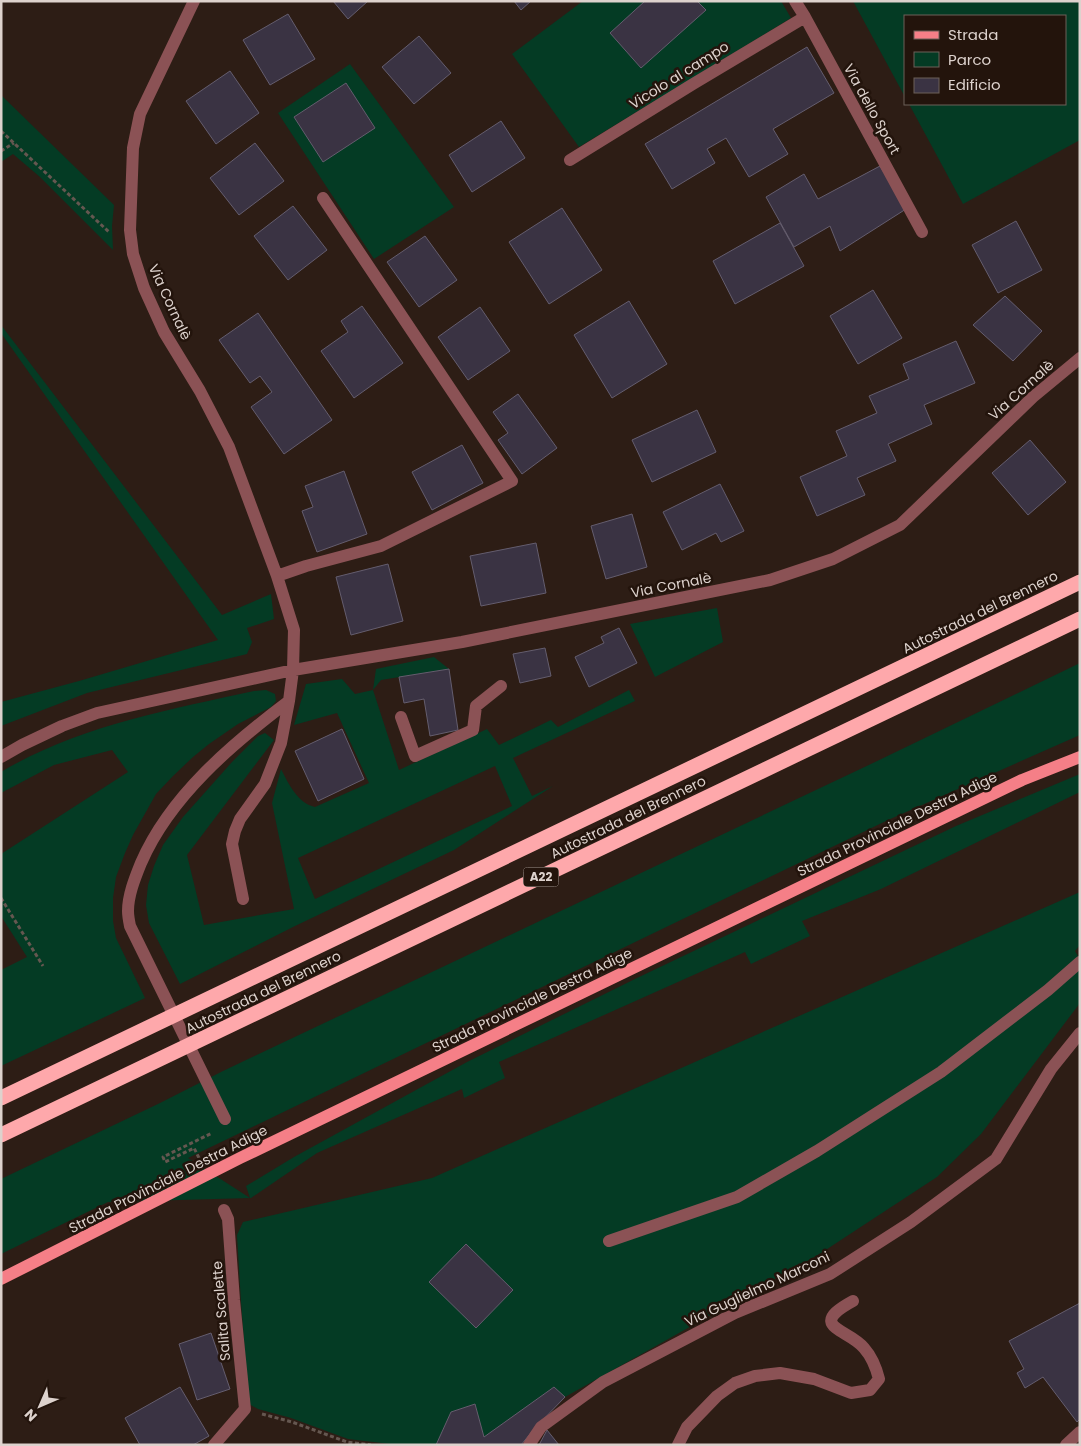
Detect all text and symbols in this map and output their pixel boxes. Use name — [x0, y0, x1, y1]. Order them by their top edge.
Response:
legend — [904, 15, 1066, 105]
text: Strada — [948, 24, 998, 45]
street label: Vicolo al campo — [625, 36, 733, 114]
text: Parco — [948, 49, 991, 70]
street label: Via dello Sport — [839, 60, 905, 158]
text: Edificio — [948, 74, 1001, 95]
street label: Via Cornalè — [144, 261, 196, 344]
street label: Via Cornalè — [984, 355, 1058, 425]
street label: Autostrada del Brennero — [899, 566, 1061, 658]
street label: Via Cornalè — [629, 567, 713, 603]
street label: Strada Provinciale Destra Adige — [794, 767, 1001, 881]
street label: Autostrada del Brennero — [547, 771, 709, 863]
road number: A22 — [524, 868, 558, 886]
street label: Strada Provinciale Destra Adige — [429, 943, 636, 1057]
street label: Autostrada del Brennero — [182, 946, 344, 1038]
street label: Strada Provinciale Destra Adige — [65, 1120, 271, 1238]
street label: Via Guglielmo Marconi — [681, 1247, 833, 1331]
street label: Salita Scalette — [207, 1260, 235, 1362]
north arrow — [15, 1381, 65, 1431]
text: N — [20, 1404, 42, 1426]

